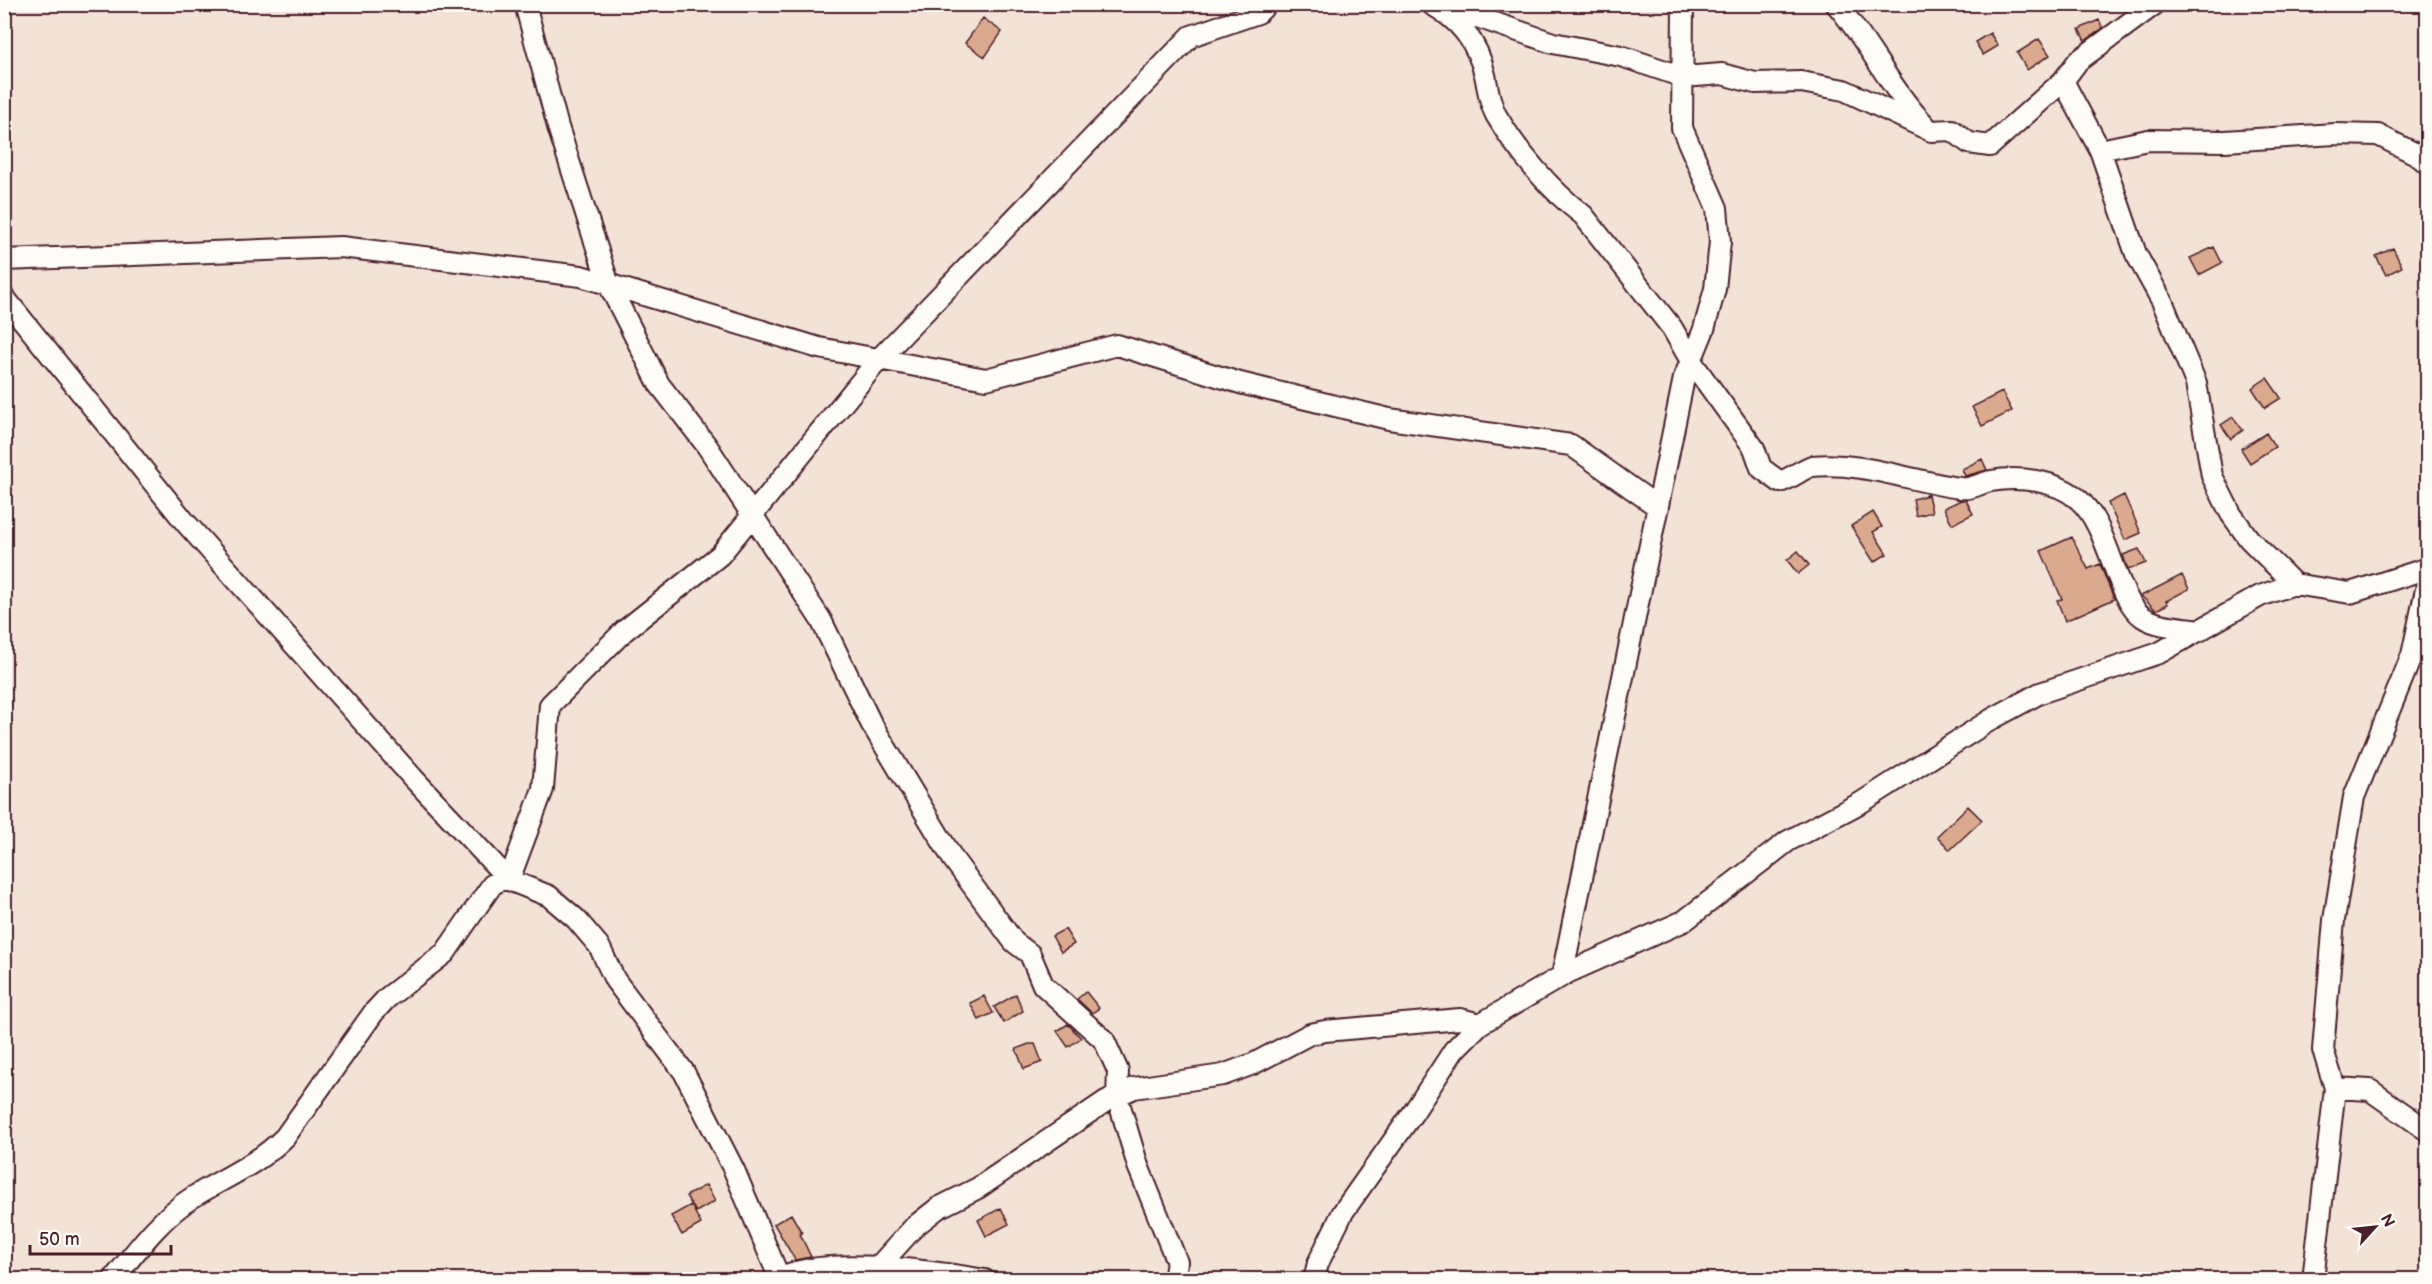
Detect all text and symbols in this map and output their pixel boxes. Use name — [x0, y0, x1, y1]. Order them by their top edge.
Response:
north arrow — [2345, 1197, 2405, 1257]
text: N — [2376, 1211, 2398, 1231]
scale bar — [30, 1218, 171, 1256]
text: 50 m — [39, 1229, 80, 1250]

